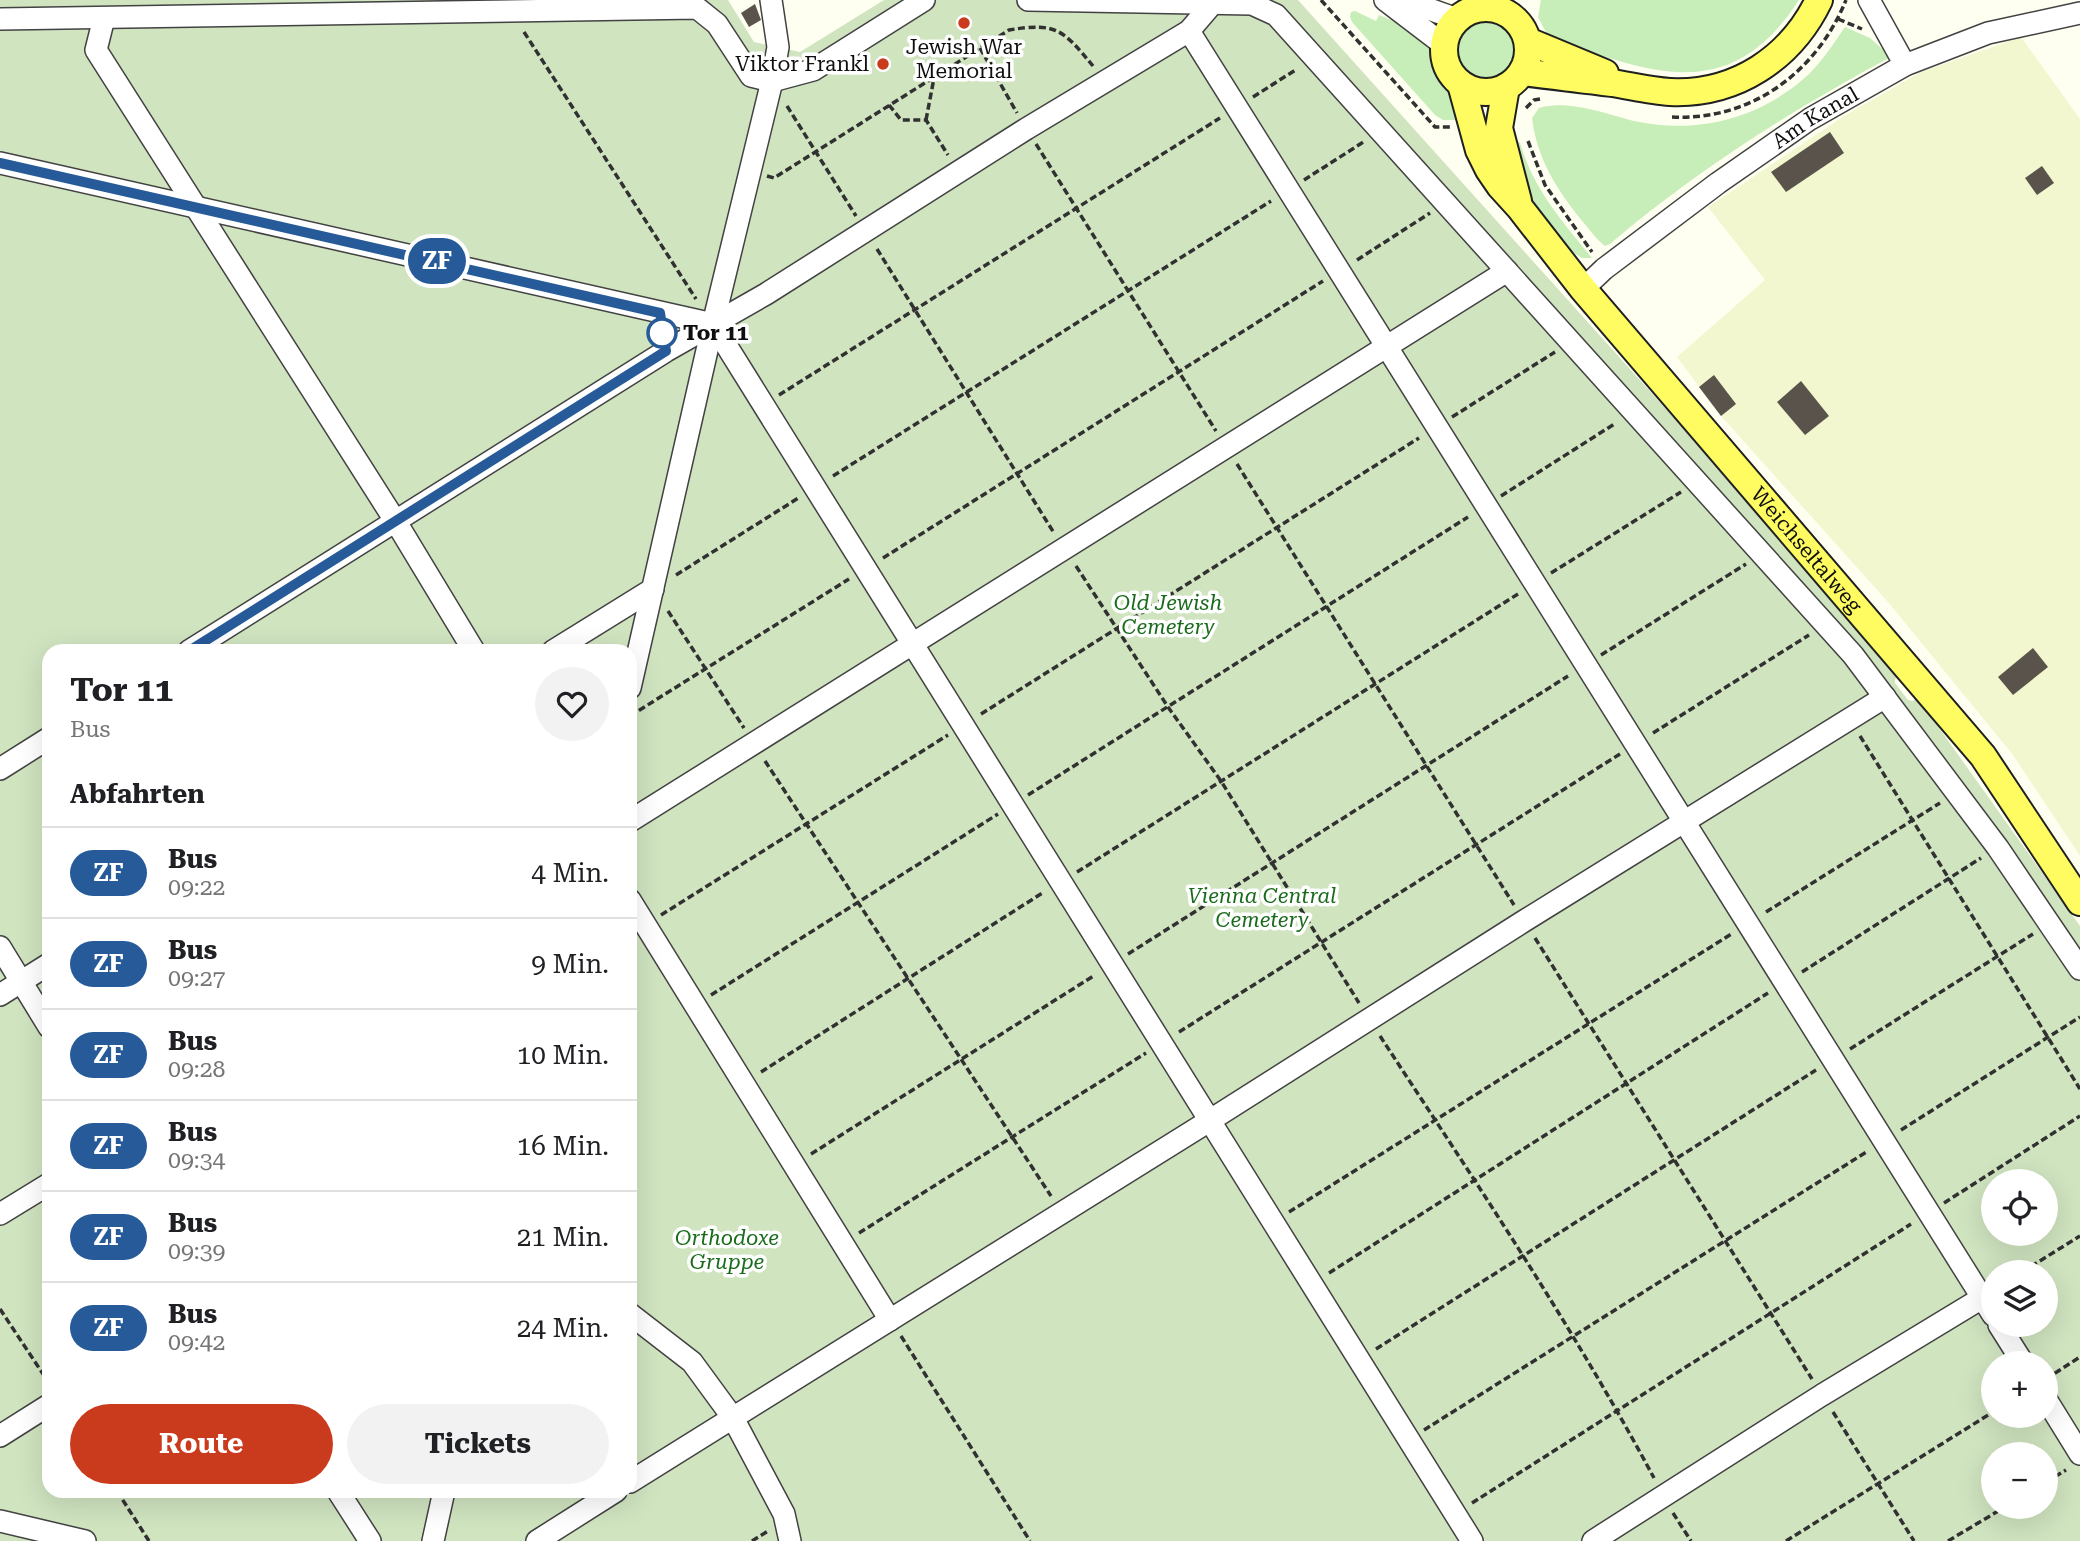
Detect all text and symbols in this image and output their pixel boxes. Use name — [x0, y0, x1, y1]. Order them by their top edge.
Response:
marker: Jewish War Memorial — [956, 15, 972, 31]
place label: Jewish War Memorial — [906, 35, 1023, 83]
place label: Viktor Frankl — [735, 52, 870, 76]
marker: Viktor Frankl — [875, 56, 891, 72]
street label: Am Kanal — [1768, 82, 1863, 154]
line badge: ZF — [406, 238, 468, 284]
text: ZF — [422, 247, 452, 275]
marker: Tor 11 — [647, 318, 677, 348]
place label: Tor 11 — [683, 321, 749, 345]
street label: Weichseltalweg — [1746, 482, 1867, 618]
park label: Old Jewish Cemetery — [1114, 591, 1222, 639]
button: heart — [535, 667, 609, 741]
text: Tor 11 — [70, 670, 173, 709]
text: Bus — [70, 716, 110, 743]
text: Abfahrten — [70, 779, 205, 809]
text: Bus — [168, 844, 217, 874]
text: 4 Min. — [531, 858, 609, 888]
text: ZF — [93, 859, 124, 887]
text: 09:22 — [168, 874, 225, 901]
park label: Vienna Central Cemetery — [1188, 884, 1336, 932]
text: Bus — [168, 935, 217, 965]
text: 9 Min. — [531, 949, 609, 979]
text: ZF — [93, 950, 124, 978]
text: 09:27 — [168, 965, 225, 992]
text: Bus — [168, 1026, 217, 1056]
text: 10 Min. — [517, 1040, 609, 1070]
text: ZF — [93, 1041, 124, 1069]
text: 09:28 — [168, 1056, 225, 1083]
text: Bus — [168, 1117, 217, 1147]
text: 16 Min. — [517, 1131, 609, 1161]
text: ZF — [93, 1132, 124, 1160]
text: 09:34 — [168, 1147, 225, 1174]
map controls — [1981, 1169, 2058, 1519]
button: locate — [1981, 1169, 2058, 1246]
text: Bus — [168, 1208, 217, 1238]
text: 21 Min. — [517, 1222, 609, 1252]
text: ZF — [93, 1223, 124, 1251]
park label: Orthodoxe Gruppe — [675, 1226, 779, 1274]
text: 09:39 — [168, 1238, 225, 1265]
button: layers — [1981, 1260, 2058, 1337]
text: Bus — [168, 1299, 217, 1329]
text: 24 Min. — [517, 1313, 609, 1343]
text: ZF — [93, 1314, 124, 1342]
text: 09:42 — [168, 1329, 225, 1356]
button: + — [1981, 1351, 2058, 1428]
button: Route — [70, 1404, 333, 1484]
button: Tickets — [347, 1404, 609, 1484]
button: − — [1981, 1442, 2058, 1519]

